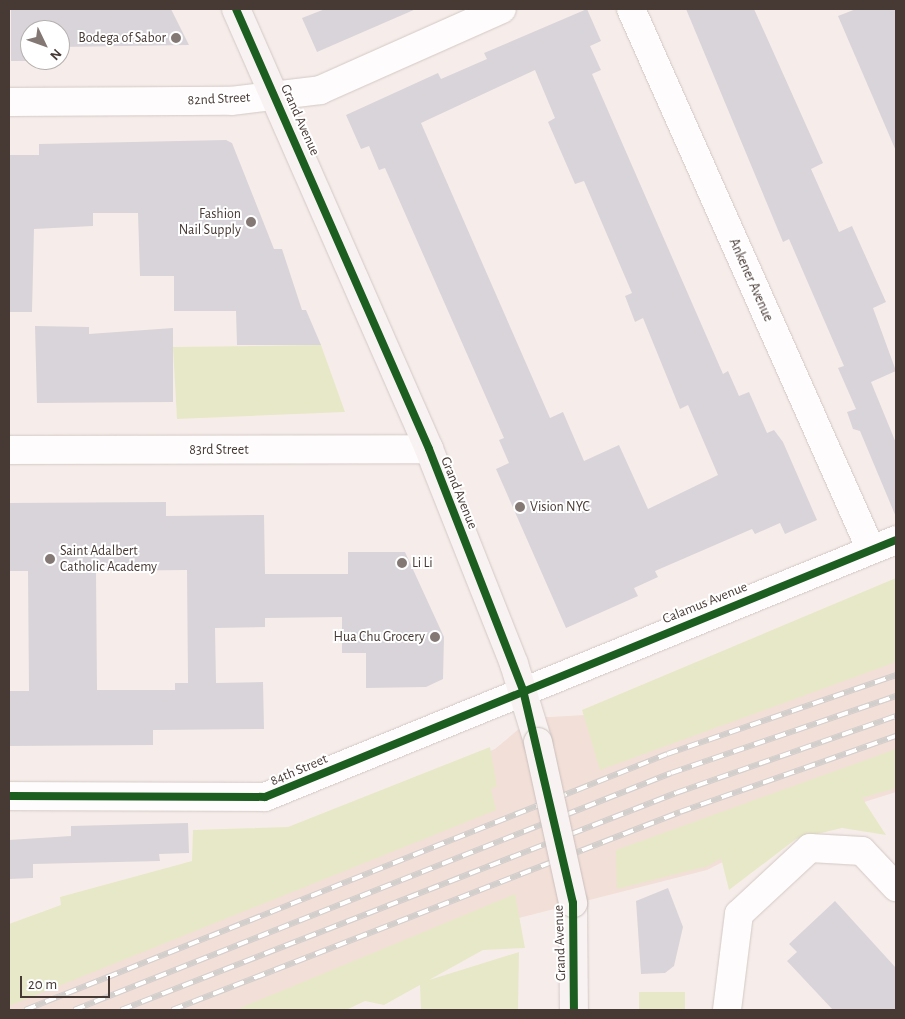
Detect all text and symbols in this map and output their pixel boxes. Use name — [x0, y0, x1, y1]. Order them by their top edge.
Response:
north arrow — [20, 20, 70, 70]
place label: Bodega of Sabor — [78, 30, 166, 46]
marker: Bodega of Sabor — [170, 32, 182, 44]
text: N — [47, 46, 64, 63]
street label: Grand Avenue — [277, 82, 323, 158]
street label: 82nd Street — [187, 89, 251, 109]
place label: Fashion Nail Supply — [179, 206, 241, 238]
marker: Fashion Nail Supply — [245, 216, 257, 228]
street label: Ankener Avenue — [725, 236, 777, 324]
street label: 83rd Street — [189, 442, 249, 458]
street label: Grand Avenue — [437, 454, 481, 532]
place label: Vision NYC — [530, 499, 590, 515]
marker: Vision NYC — [514, 501, 526, 513]
place label: Saint Adalbert Catholic Academy — [60, 543, 157, 576]
marker: Saint Adalbert Catholic Academy — [44, 553, 56, 565]
place label: Li Li — [412, 555, 433, 571]
marker: Li Li — [396, 557, 408, 569]
street label: Calamus Avenue — [660, 578, 750, 628]
place label: Hua Chu Grocery — [334, 629, 425, 645]
marker: Hua Chu Grocery — [429, 631, 441, 643]
street label: 84th Street — [268, 750, 330, 790]
street label: Grand Avenue — [550, 905, 570, 981]
scale bar — [22, 966, 112, 998]
text: 20 m — [28, 977, 57, 992]

